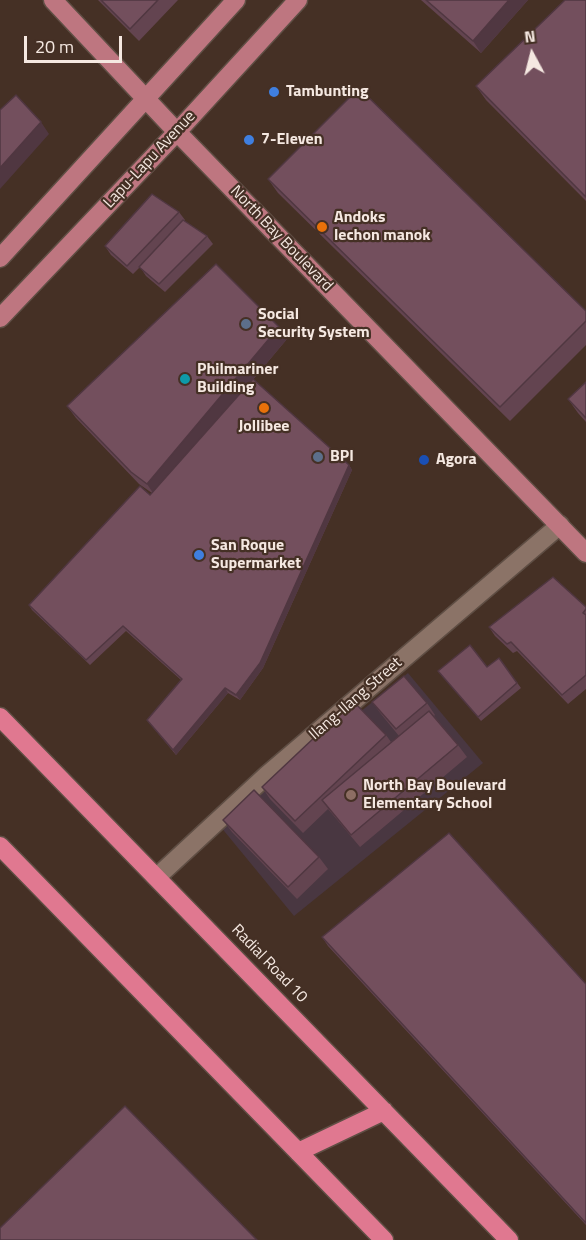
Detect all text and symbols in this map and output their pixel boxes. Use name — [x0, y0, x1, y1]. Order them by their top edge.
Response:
scale bar — [27, 24, 124, 62]
north arrow — [502, 24, 562, 84]
text: N — [523, 24, 537, 49]
text: 20 m — [35, 33, 74, 60]
place label: Tambunting — [286, 82, 369, 102]
marker: Tambunting — [267, 85, 281, 99]
street label: Lapu-Lapu Avenue — [100, 107, 200, 213]
place label: 7-Eleven — [261, 130, 323, 150]
marker: 7-Eleven — [242, 133, 256, 147]
street label: North Bay Boulevard — [226, 182, 336, 296]
place label: Andoks lechon manok — [334, 208, 431, 246]
marker: Andoks lechon manok — [315, 220, 329, 234]
place label: Social Security System — [258, 305, 370, 343]
marker: Social Security System — [239, 317, 253, 331]
place label: Philmariner Building — [197, 360, 278, 398]
marker: Philmariner Building — [178, 372, 192, 386]
marker: Jollibee — [257, 401, 271, 415]
place label: Jollibee — [238, 417, 290, 437]
place label: BPI — [330, 447, 354, 467]
marker: BPI — [311, 450, 325, 464]
place label: Agora — [436, 450, 477, 470]
marker: Agora — [417, 453, 431, 467]
place label: San Roque Supermarket — [211, 536, 301, 574]
marker: San Roque Supermarket — [192, 548, 206, 562]
street label: Ilang-Ilang Street — [306, 654, 406, 744]
place label: North Bay Boulevard Elementary School — [363, 776, 506, 814]
marker: North Bay Boulevard Elementary School — [344, 788, 358, 802]
street label: Radial Road 10 — [227, 921, 311, 1007]

